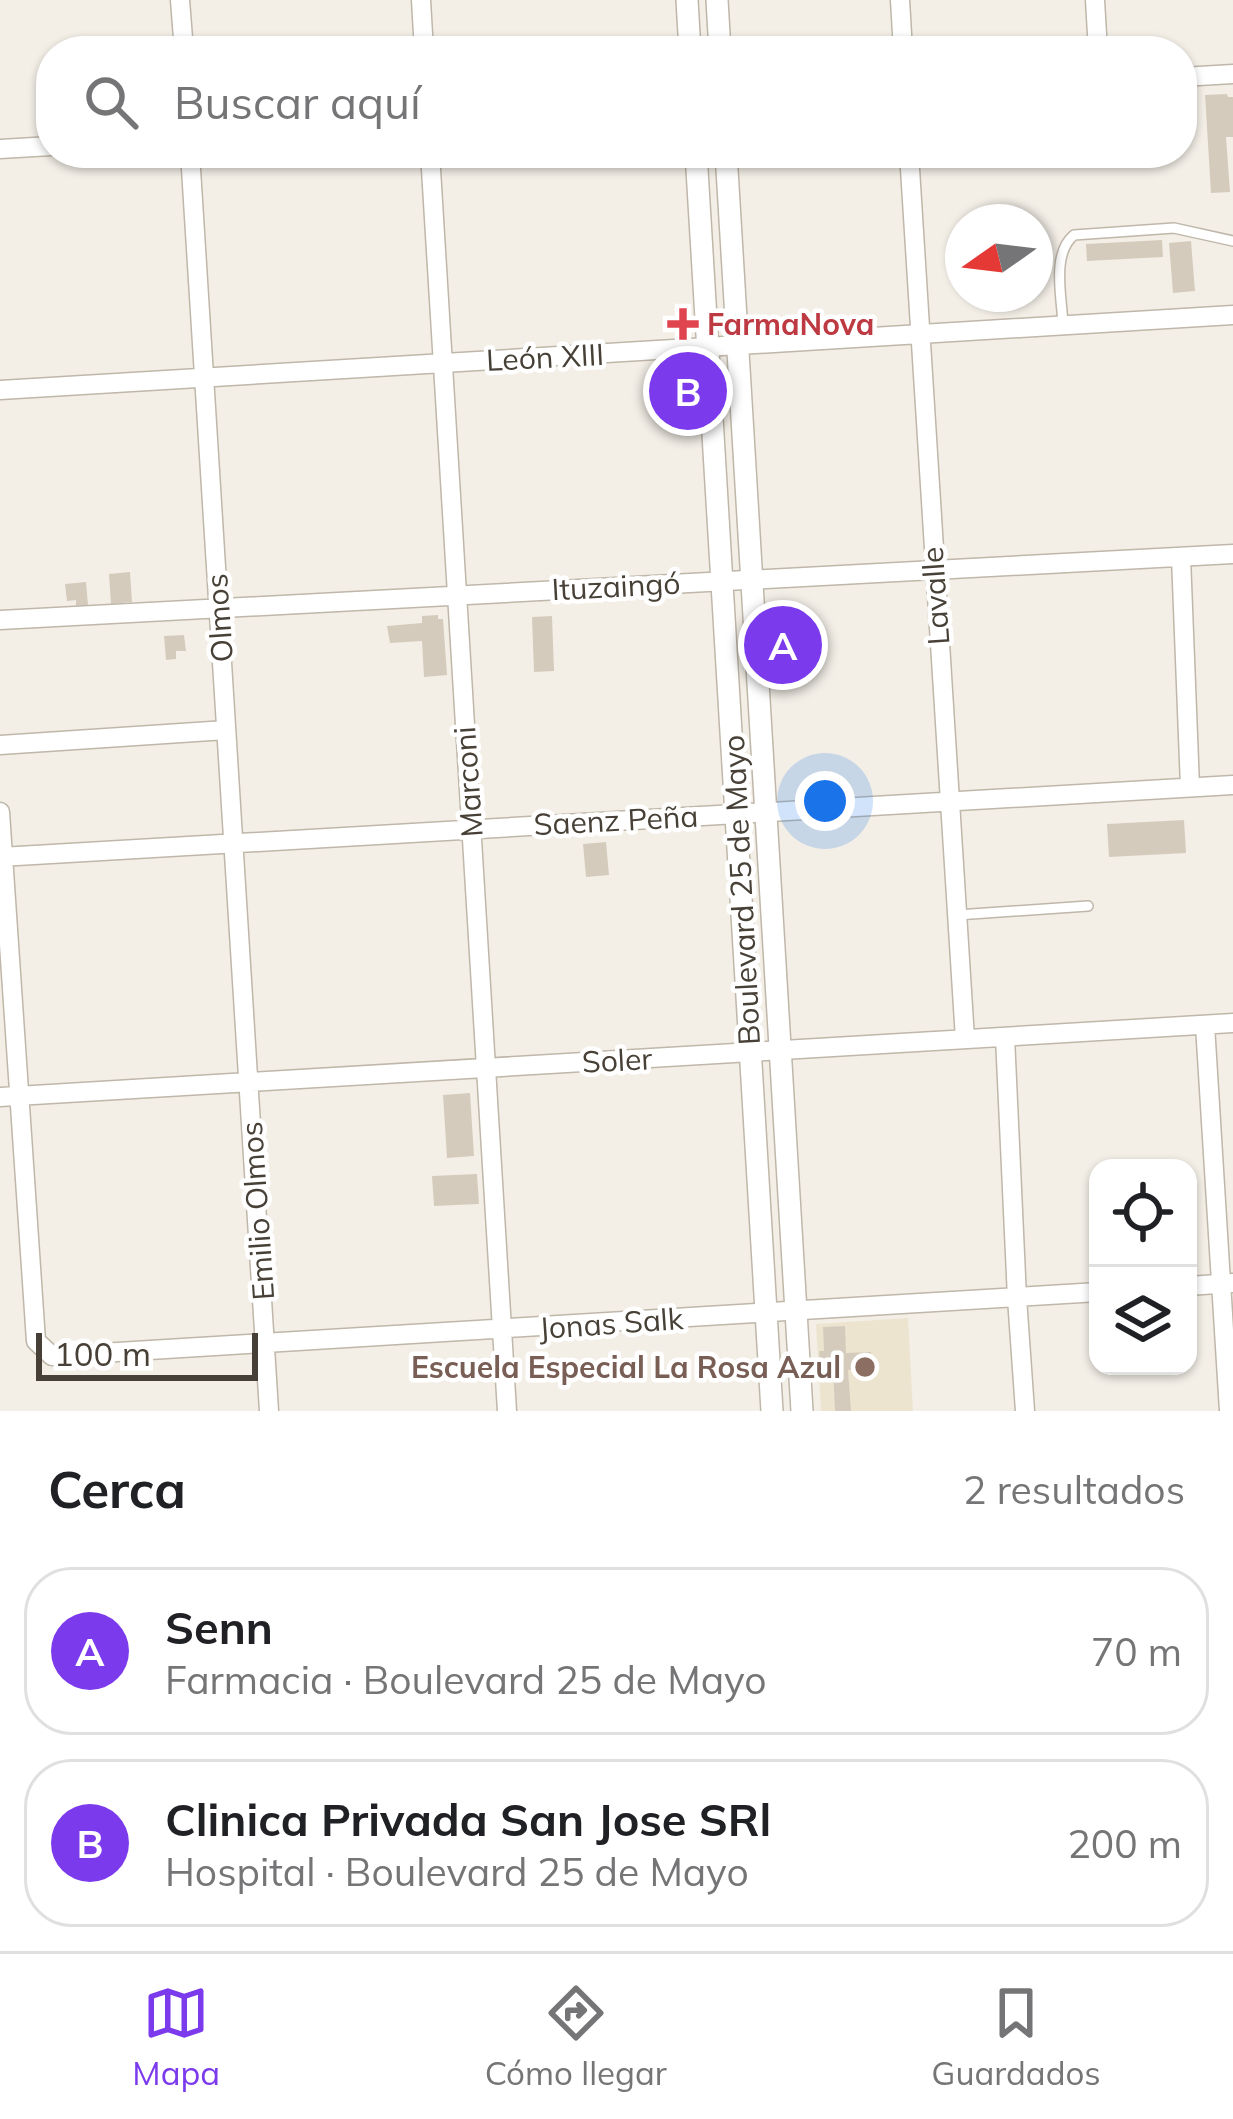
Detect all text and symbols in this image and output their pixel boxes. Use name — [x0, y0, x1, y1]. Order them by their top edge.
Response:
search box — [36, 36, 1197, 168]
icon: search — [78, 69, 144, 135]
text: Buscar aquí — [174, 74, 421, 130]
north arrow — [945, 204, 1053, 312]
place label: FarmaNova — [707, 305, 874, 343]
marker: FarmaNova — [670, 311, 696, 337]
street label: León XIII — [485, 335, 605, 379]
pin: B — [649, 346, 727, 436]
street label: Lavalle — [913, 546, 957, 646]
street label: Ituzaingó — [551, 564, 681, 608]
street label: Olmos — [197, 572, 241, 664]
pin: A — [744, 600, 822, 690]
street label: Marconi — [445, 725, 491, 839]
street label: Boulevard 25 de Mayo — [714, 734, 768, 1046]
your location — [795, 771, 855, 831]
street label: Saenz Peña — [533, 797, 699, 843]
street label: Soler — [581, 1039, 653, 1081]
street label: Emilio Olmos — [232, 1120, 282, 1302]
map controls — [1089, 1159, 1197, 1375]
button: locate — [1089, 1159, 1197, 1267]
button: layers — [1089, 1267, 1197, 1375]
street label: Jonas Salk — [538, 1299, 685, 1347]
scale bar — [36, 1327, 258, 1380]
text: 100 m — [54, 1333, 151, 1374]
place label: Escuela Especial La Rosa Azul — [411, 1348, 841, 1386]
marker: Escuela Especial La Rosa Azul — [852, 1354, 878, 1380]
text: Cerca — [48, 1457, 186, 1521]
text: 2 resultados — [963, 1465, 1185, 1514]
text: Senn — [165, 1599, 273, 1655]
text: A — [75, 1627, 105, 1676]
text: 70 m — [1091, 1627, 1182, 1676]
text: Farmacia · Boulevard 25 de Mayo — [165, 1655, 767, 1704]
text: Clinica Privada San Jose SRl — [165, 1791, 771, 1847]
text: B — [77, 1819, 103, 1868]
text: 200 m — [1067, 1819, 1182, 1868]
text: Hospital · Boulevard 25 de Mayo — [165, 1847, 749, 1896]
tab: Mapa — [132, 1980, 220, 2093]
tab: Cómo llegar — [485, 1980, 667, 2093]
tab: Guardados — [931, 1980, 1101, 2093]

